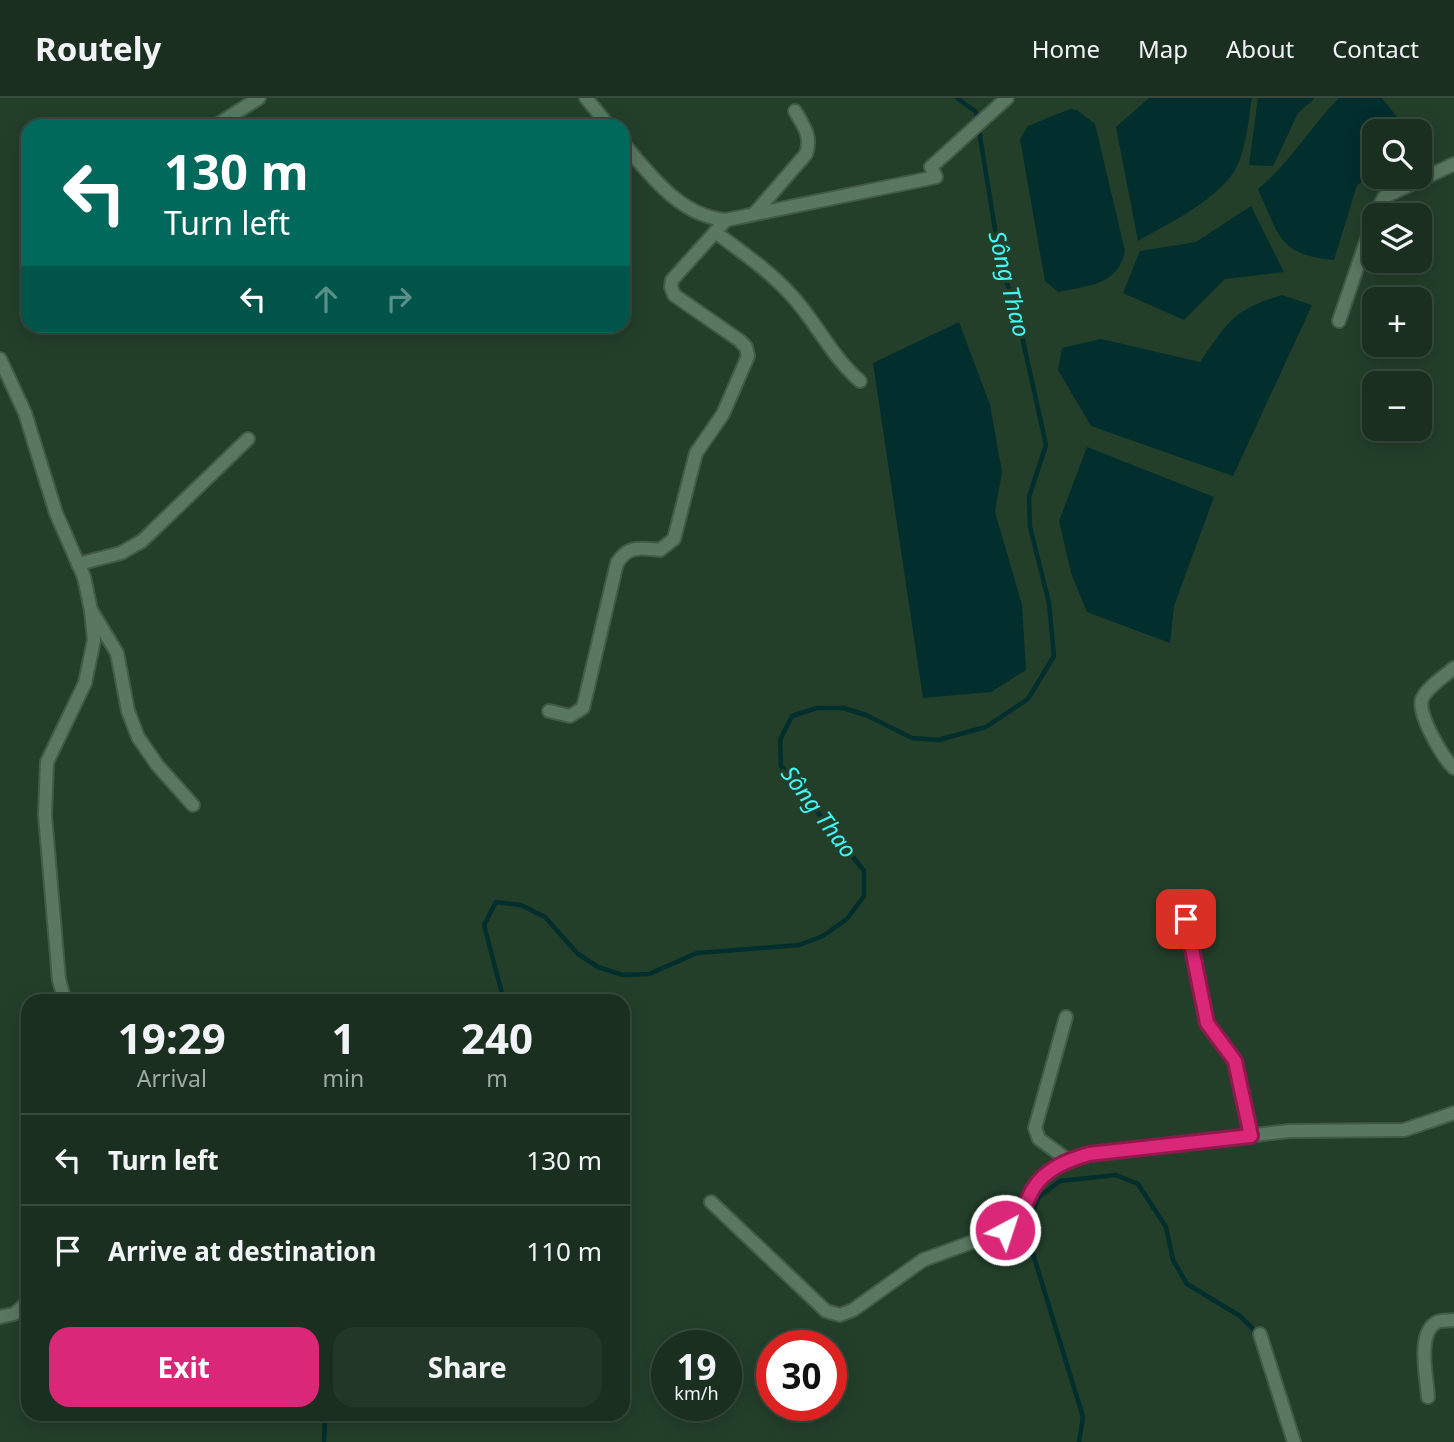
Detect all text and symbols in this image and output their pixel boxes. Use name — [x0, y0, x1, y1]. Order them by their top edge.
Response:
text: Routely — [35, 26, 161, 71]
text: Home — [1032, 32, 1100, 65]
text: Map — [1138, 32, 1188, 65]
text: About — [1226, 32, 1294, 65]
text: Contact — [1332, 32, 1419, 65]
map controls — [1362, 119, 1432, 441]
button: search — [1362, 119, 1432, 189]
text: 130 m — [164, 138, 309, 204]
icon: left — [49, 147, 140, 238]
text: Turn left — [164, 201, 290, 244]
button: layers — [1362, 203, 1432, 273]
water label: Sông Thao — [981, 227, 1039, 340]
icon: left — [234, 280, 272, 318]
icon: ahead — [307, 280, 345, 318]
icon: right — [380, 280, 418, 318]
button: + — [1362, 287, 1432, 357]
button: − — [1362, 371, 1432, 441]
water label: Sông Thao — [775, 759, 865, 864]
pin — [1156, 889, 1216, 949]
icon: arrive — [1167, 900, 1205, 938]
text: 19:29 — [118, 1009, 226, 1066]
text: 1 — [331, 1009, 355, 1066]
text: 240 — [461, 1009, 533, 1066]
text: Arrival — [137, 1062, 207, 1094]
text: min — [323, 1062, 364, 1094]
text: m — [486, 1062, 508, 1094]
icon: left — [49, 1141, 87, 1179]
text: Turn left — [108, 1142, 219, 1178]
text: 130 m — [526, 1142, 602, 1178]
position arrow — [968, 1193, 1042, 1267]
icon: arrive — [49, 1232, 87, 1270]
text: Arrive at destination — [108, 1233, 377, 1269]
text: 110 m — [526, 1233, 602, 1269]
button: Exit — [49, 1327, 319, 1407]
button: Share — [333, 1327, 602, 1407]
speed limit sign: 30 — [756, 1330, 847, 1421]
text: 19 — [676, 1343, 717, 1390]
text: km/h — [674, 1381, 719, 1405]

